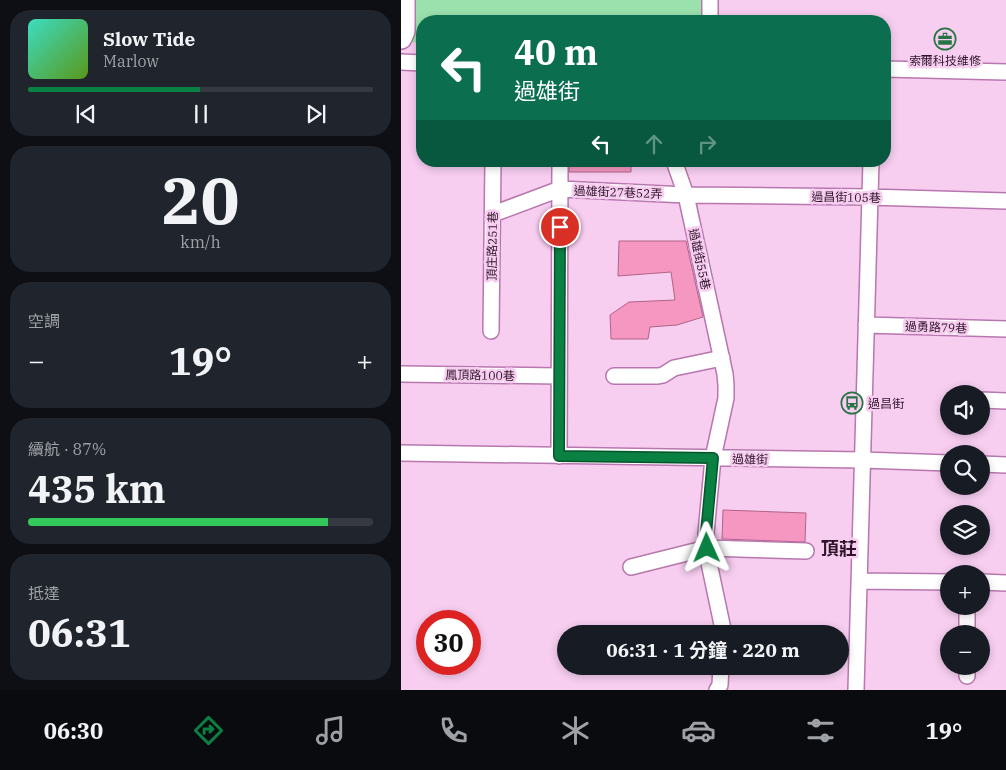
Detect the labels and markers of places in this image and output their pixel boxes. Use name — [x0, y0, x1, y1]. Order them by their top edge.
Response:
office icon: 索爾科技維修 — [933, 27, 957, 51]
place label: 索爾科技維修 — [909, 53, 981, 68]
pin — [539, 206, 581, 248]
bus stop icon: 過昌街 — [840, 391, 864, 415]
place label: 過昌街 — [868, 396, 904, 411]

